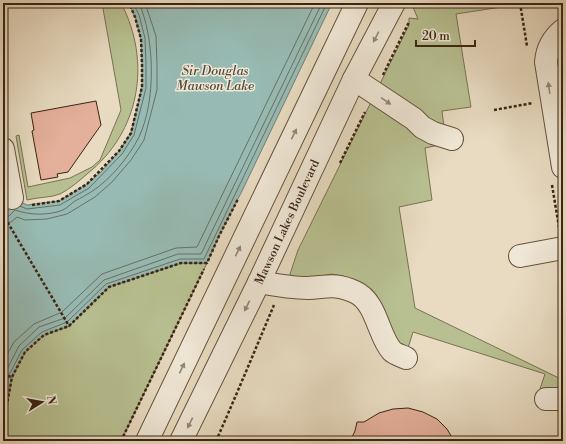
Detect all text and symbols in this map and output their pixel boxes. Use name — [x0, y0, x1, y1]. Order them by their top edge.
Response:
scale bar — [416, 22, 475, 48]
text: 20 m — [422, 29, 450, 44]
one-way arrow — [372, 32, 379, 43]
water label: Sir Douglas Mawson Lake — [176, 63, 254, 94]
one-way arrow — [546, 81, 553, 94]
one-way arrow — [380, 97, 392, 104]
one-way arrow — [291, 128, 297, 139]
street label: Mawson Lakes Boulevard — [252, 157, 323, 287]
one-way arrow — [235, 245, 241, 256]
one-way arrow — [244, 301, 250, 312]
one-way arrow — [179, 362, 185, 374]
north arrow — [22, 382, 62, 422]
text: N — [43, 395, 59, 406]
one-way arrow — [187, 417, 193, 429]

